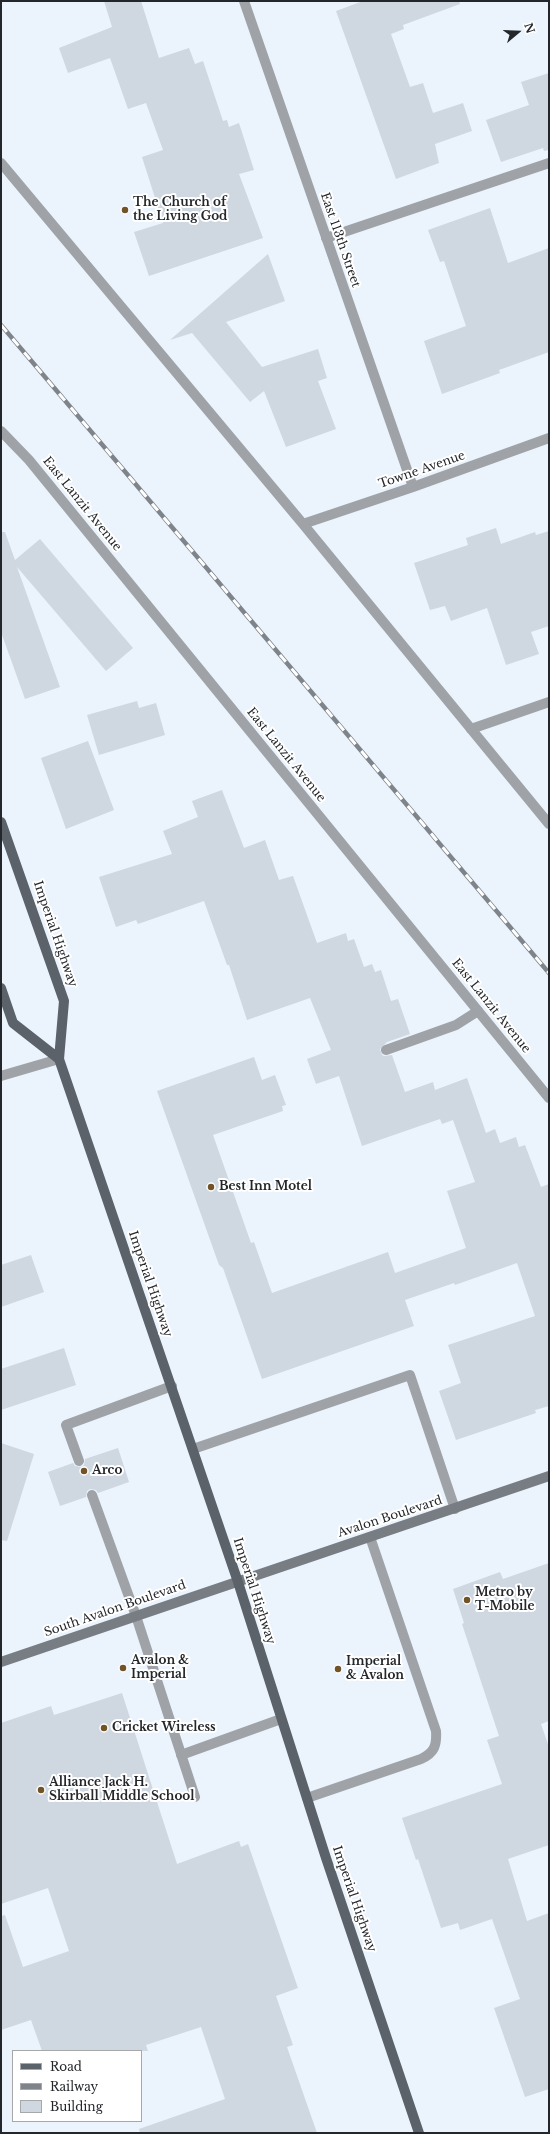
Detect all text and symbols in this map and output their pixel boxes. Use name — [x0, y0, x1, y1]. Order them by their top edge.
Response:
north arrow — [498, 12, 538, 52]
text: N — [521, 21, 538, 35]
street label: East 113th Street — [317, 191, 363, 289]
place label: The Church of the Living God — [133, 196, 227, 224]
marker: The Church of the Living God — [120, 205, 130, 215]
street label: Towne Avenue — [377, 448, 467, 492]
street label: East Lanzit Avenue — [40, 454, 124, 554]
street label: East Lanzit Avenue — [244, 705, 328, 805]
street label: Imperial Highway — [30, 879, 80, 989]
street label: East Lanzit Avenue — [449, 956, 533, 1056]
place label: Best Inn Motel — [219, 1180, 312, 1194]
marker: Best Inn Motel — [206, 1182, 216, 1192]
street label: Imperial Highway — [125, 1229, 175, 1339]
place label: Arco — [92, 1464, 122, 1478]
marker: Arco — [79, 1466, 89, 1476]
street label: Avalon Boulevard — [336, 1493, 444, 1541]
street label: Imperial Highway — [230, 1536, 278, 1646]
street label: South Avalon Boulevard — [42, 1578, 188, 1640]
place label: Metro by T-Mobile — [475, 1586, 535, 1614]
marker: Metro by T-Mobile — [462, 1595, 472, 1605]
place label: Avalon & Imperial — [131, 1654, 189, 1682]
place label: Imperial & Avalon — [346, 1655, 404, 1683]
marker: Avalon & Imperial — [118, 1663, 128, 1673]
marker: Imperial & Avalon — [333, 1664, 343, 1674]
place label: Cricket Wireless — [112, 1721, 216, 1735]
marker: Cricket Wireless — [99, 1723, 109, 1733]
place label: Alliance Jack H. Skirball Middle School — [49, 1776, 195, 1804]
marker: Alliance Jack H. Skirball Middle School — [36, 1785, 46, 1795]
street label: Imperial Highway — [329, 1844, 379, 1954]
legend — [12, 2050, 142, 2122]
text: Road — [50, 2059, 82, 2074]
text: Railway — [50, 2079, 98, 2094]
text: Building — [50, 2099, 103, 2114]

